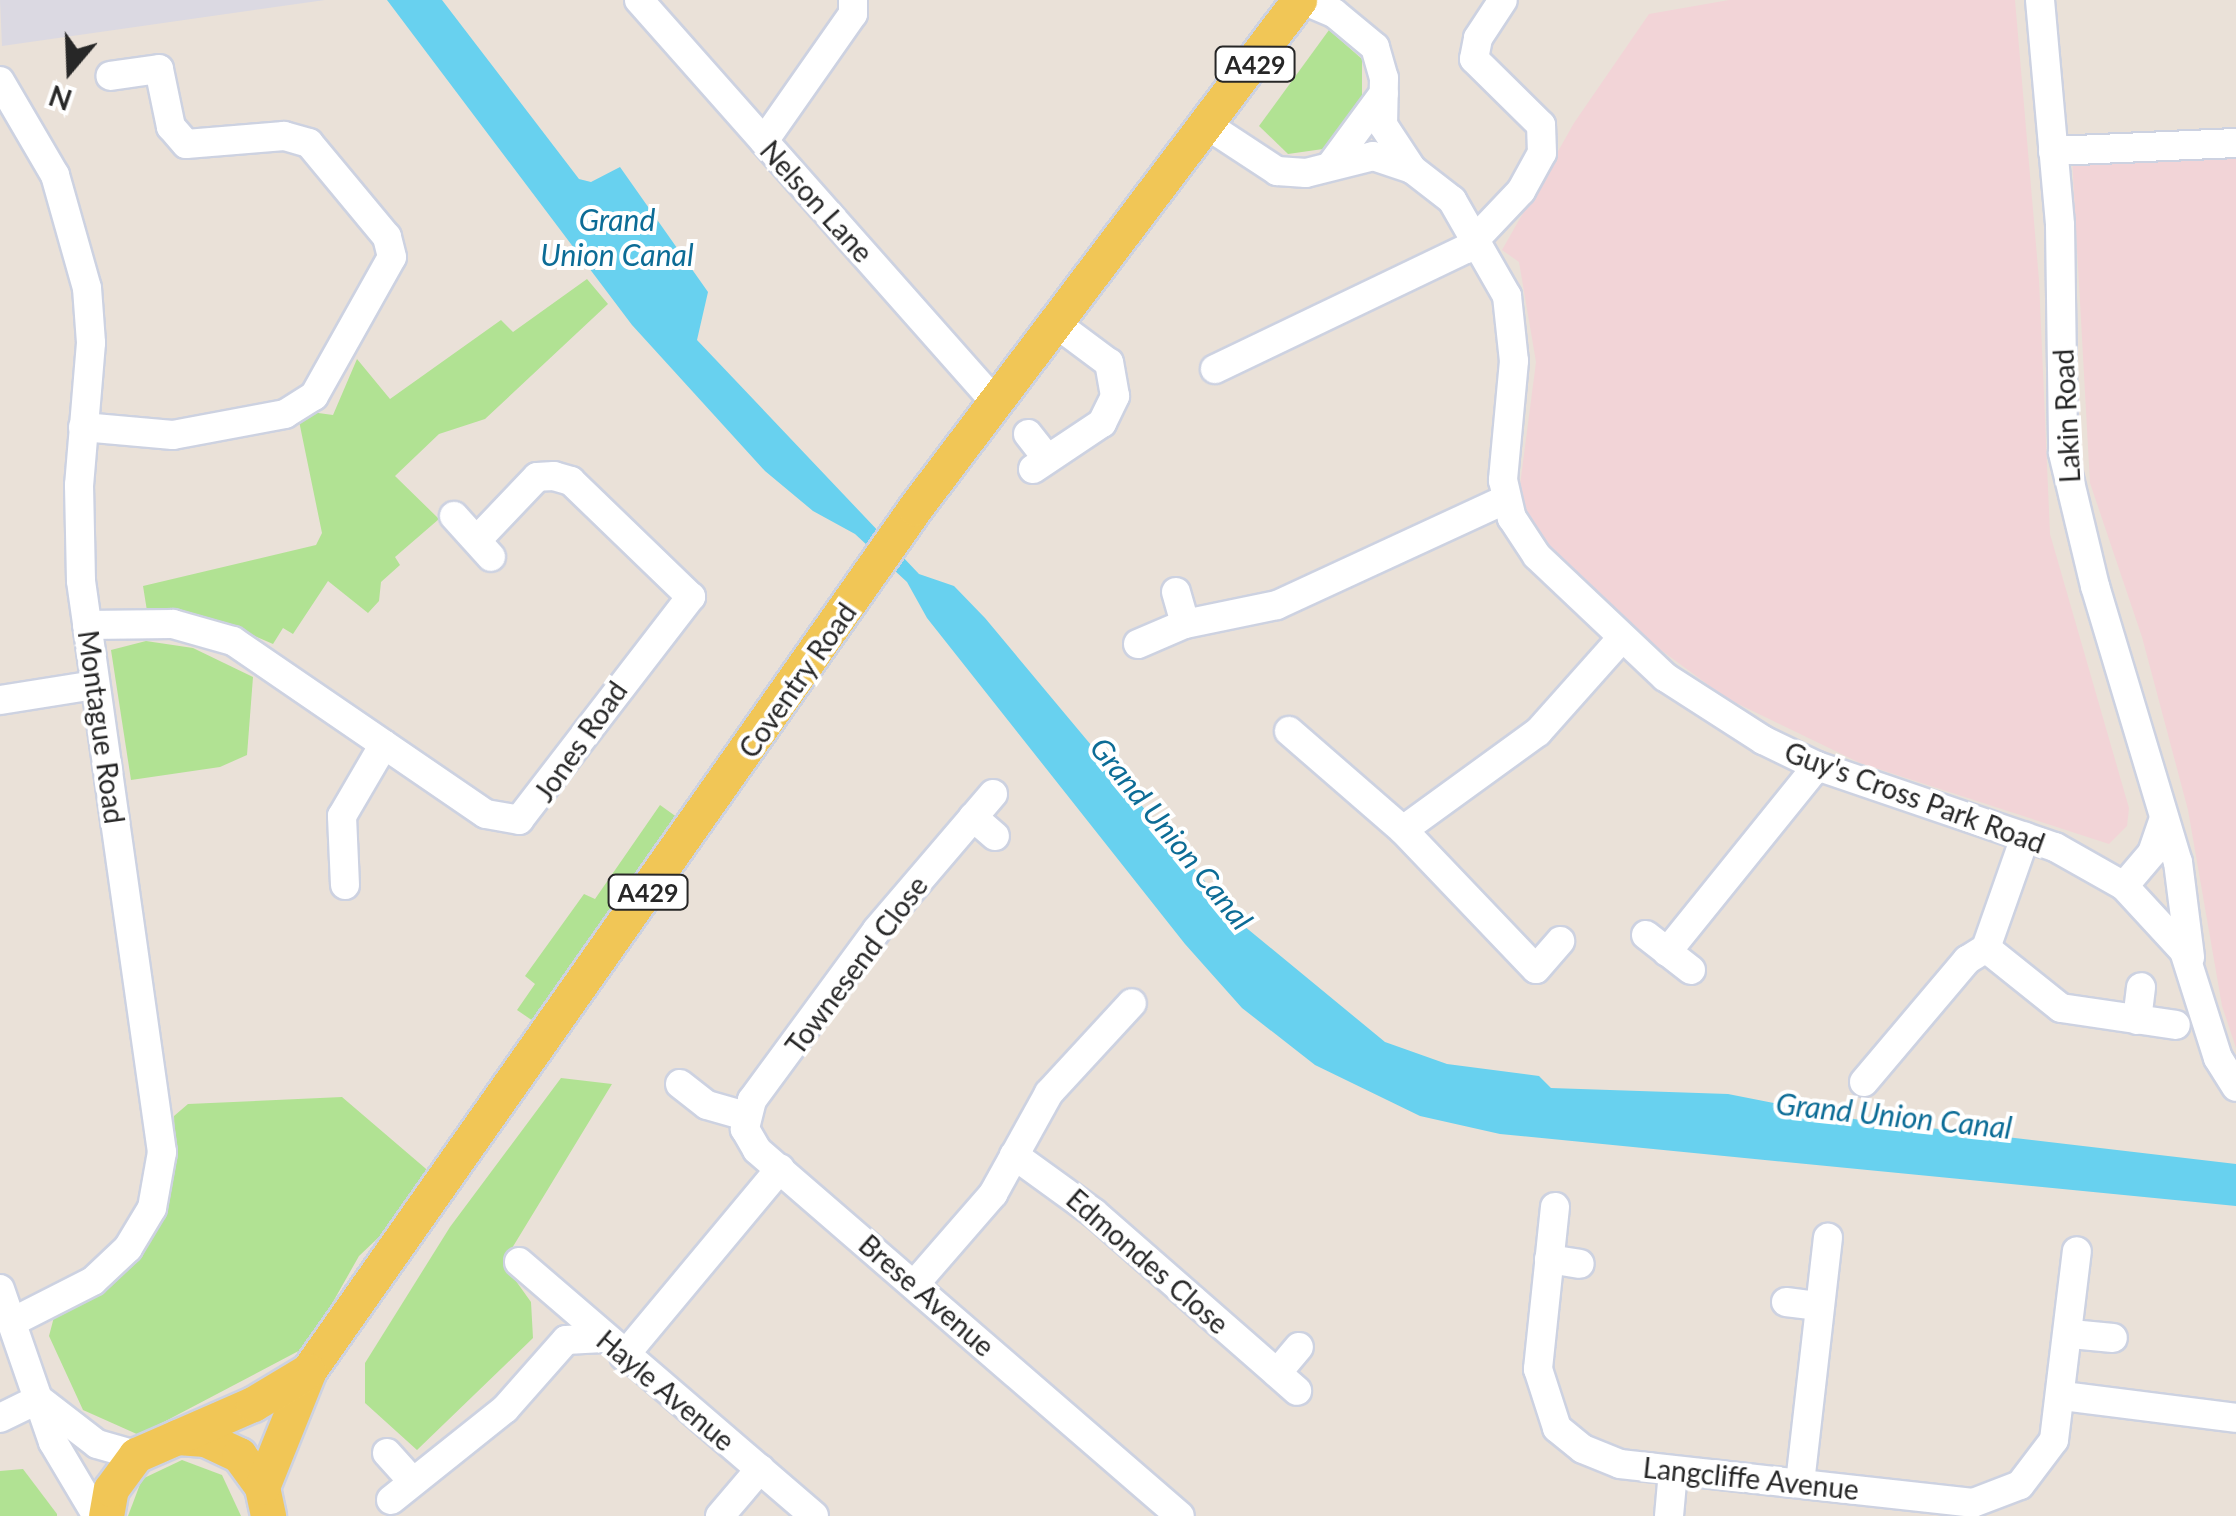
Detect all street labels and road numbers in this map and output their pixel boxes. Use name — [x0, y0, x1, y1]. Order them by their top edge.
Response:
road number: A429 — [1212, 44, 1298, 84]
street label: Nelson Lane — [754, 133, 880, 269]
street label: Lakin Road — [2046, 348, 2086, 484]
street label: Coventry Road — [731, 596, 863, 764]
street label: Montague Road — [72, 628, 132, 826]
street label: Jones Road — [526, 674, 634, 808]
street label: Guy's Cross Park Road — [1780, 734, 2050, 860]
street label: Townesend Close — [778, 869, 934, 1061]
road number: A429 — [606, 872, 690, 912]
street label: Edmondes Close — [1060, 1182, 1236, 1340]
street label: Brese Avenue — [852, 1227, 1002, 1363]
street label: Hayle Avenue — [590, 1322, 742, 1458]
street label: Langcliffe Avenue — [1641, 1450, 1861, 1506]

